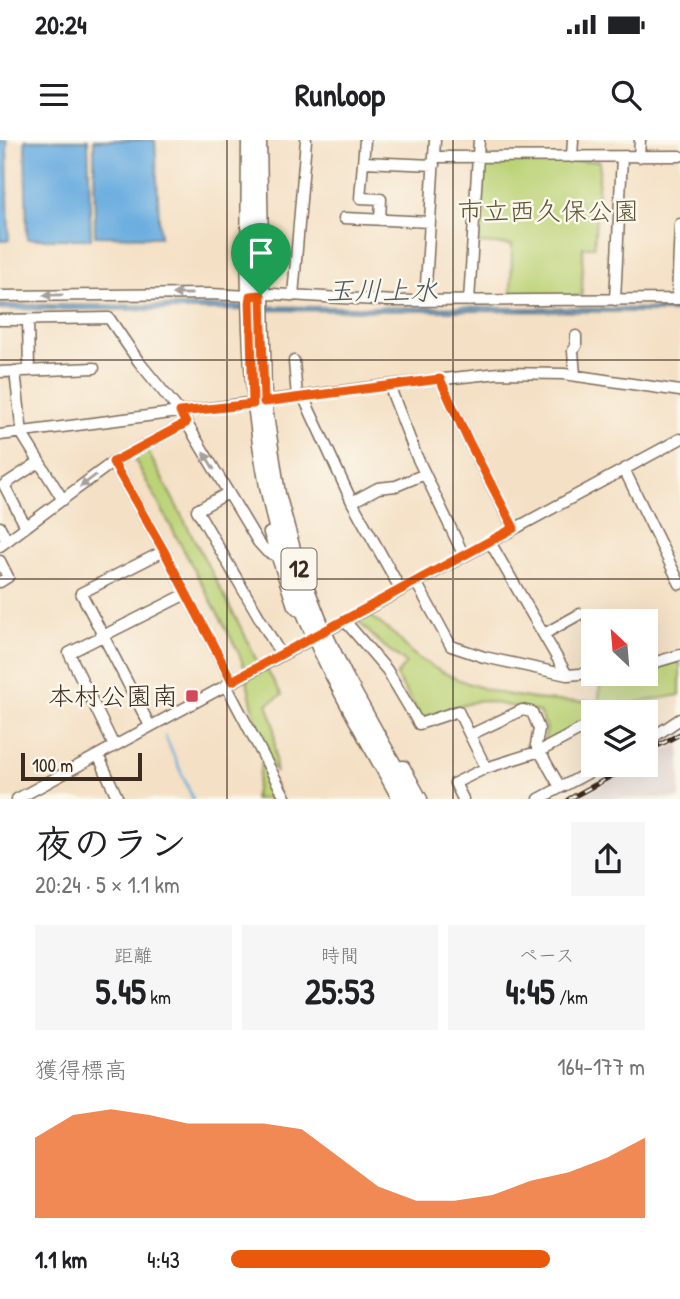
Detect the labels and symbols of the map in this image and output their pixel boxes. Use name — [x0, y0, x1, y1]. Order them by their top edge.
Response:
park label: 市立西久保公園 — [457, 193, 639, 228]
pin — [231, 223, 291, 295]
water label: 玉川上水 — [326, 271, 438, 309]
one-way arrow — [171, 288, 193, 300]
one-way arrow — [41, 289, 63, 301]
one-way arrow — [203, 451, 215, 470]
one-way arrow — [79, 473, 97, 487]
road number: 12 — [282, 548, 316, 589]
north arrow — [581, 609, 658, 686]
place label: 本村公園南 — [48, 678, 178, 713]
marker: 本村公園南 — [184, 688, 200, 704]
scale bar — [21, 750, 142, 781]

